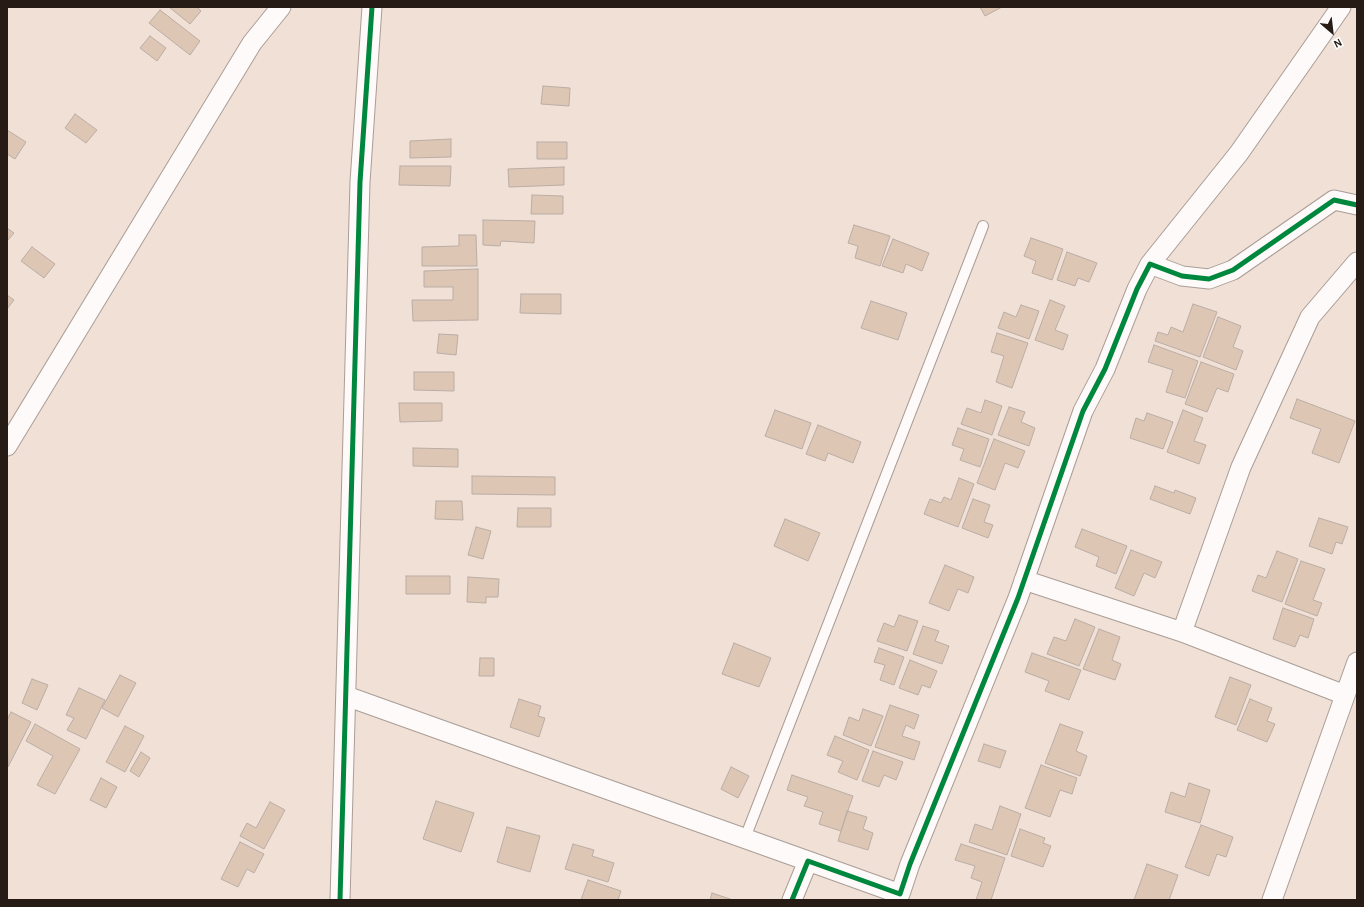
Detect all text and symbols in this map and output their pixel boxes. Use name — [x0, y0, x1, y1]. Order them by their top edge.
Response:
north arrow — [1312, 12, 1352, 52]
text: N — [1332, 36, 1344, 50]

